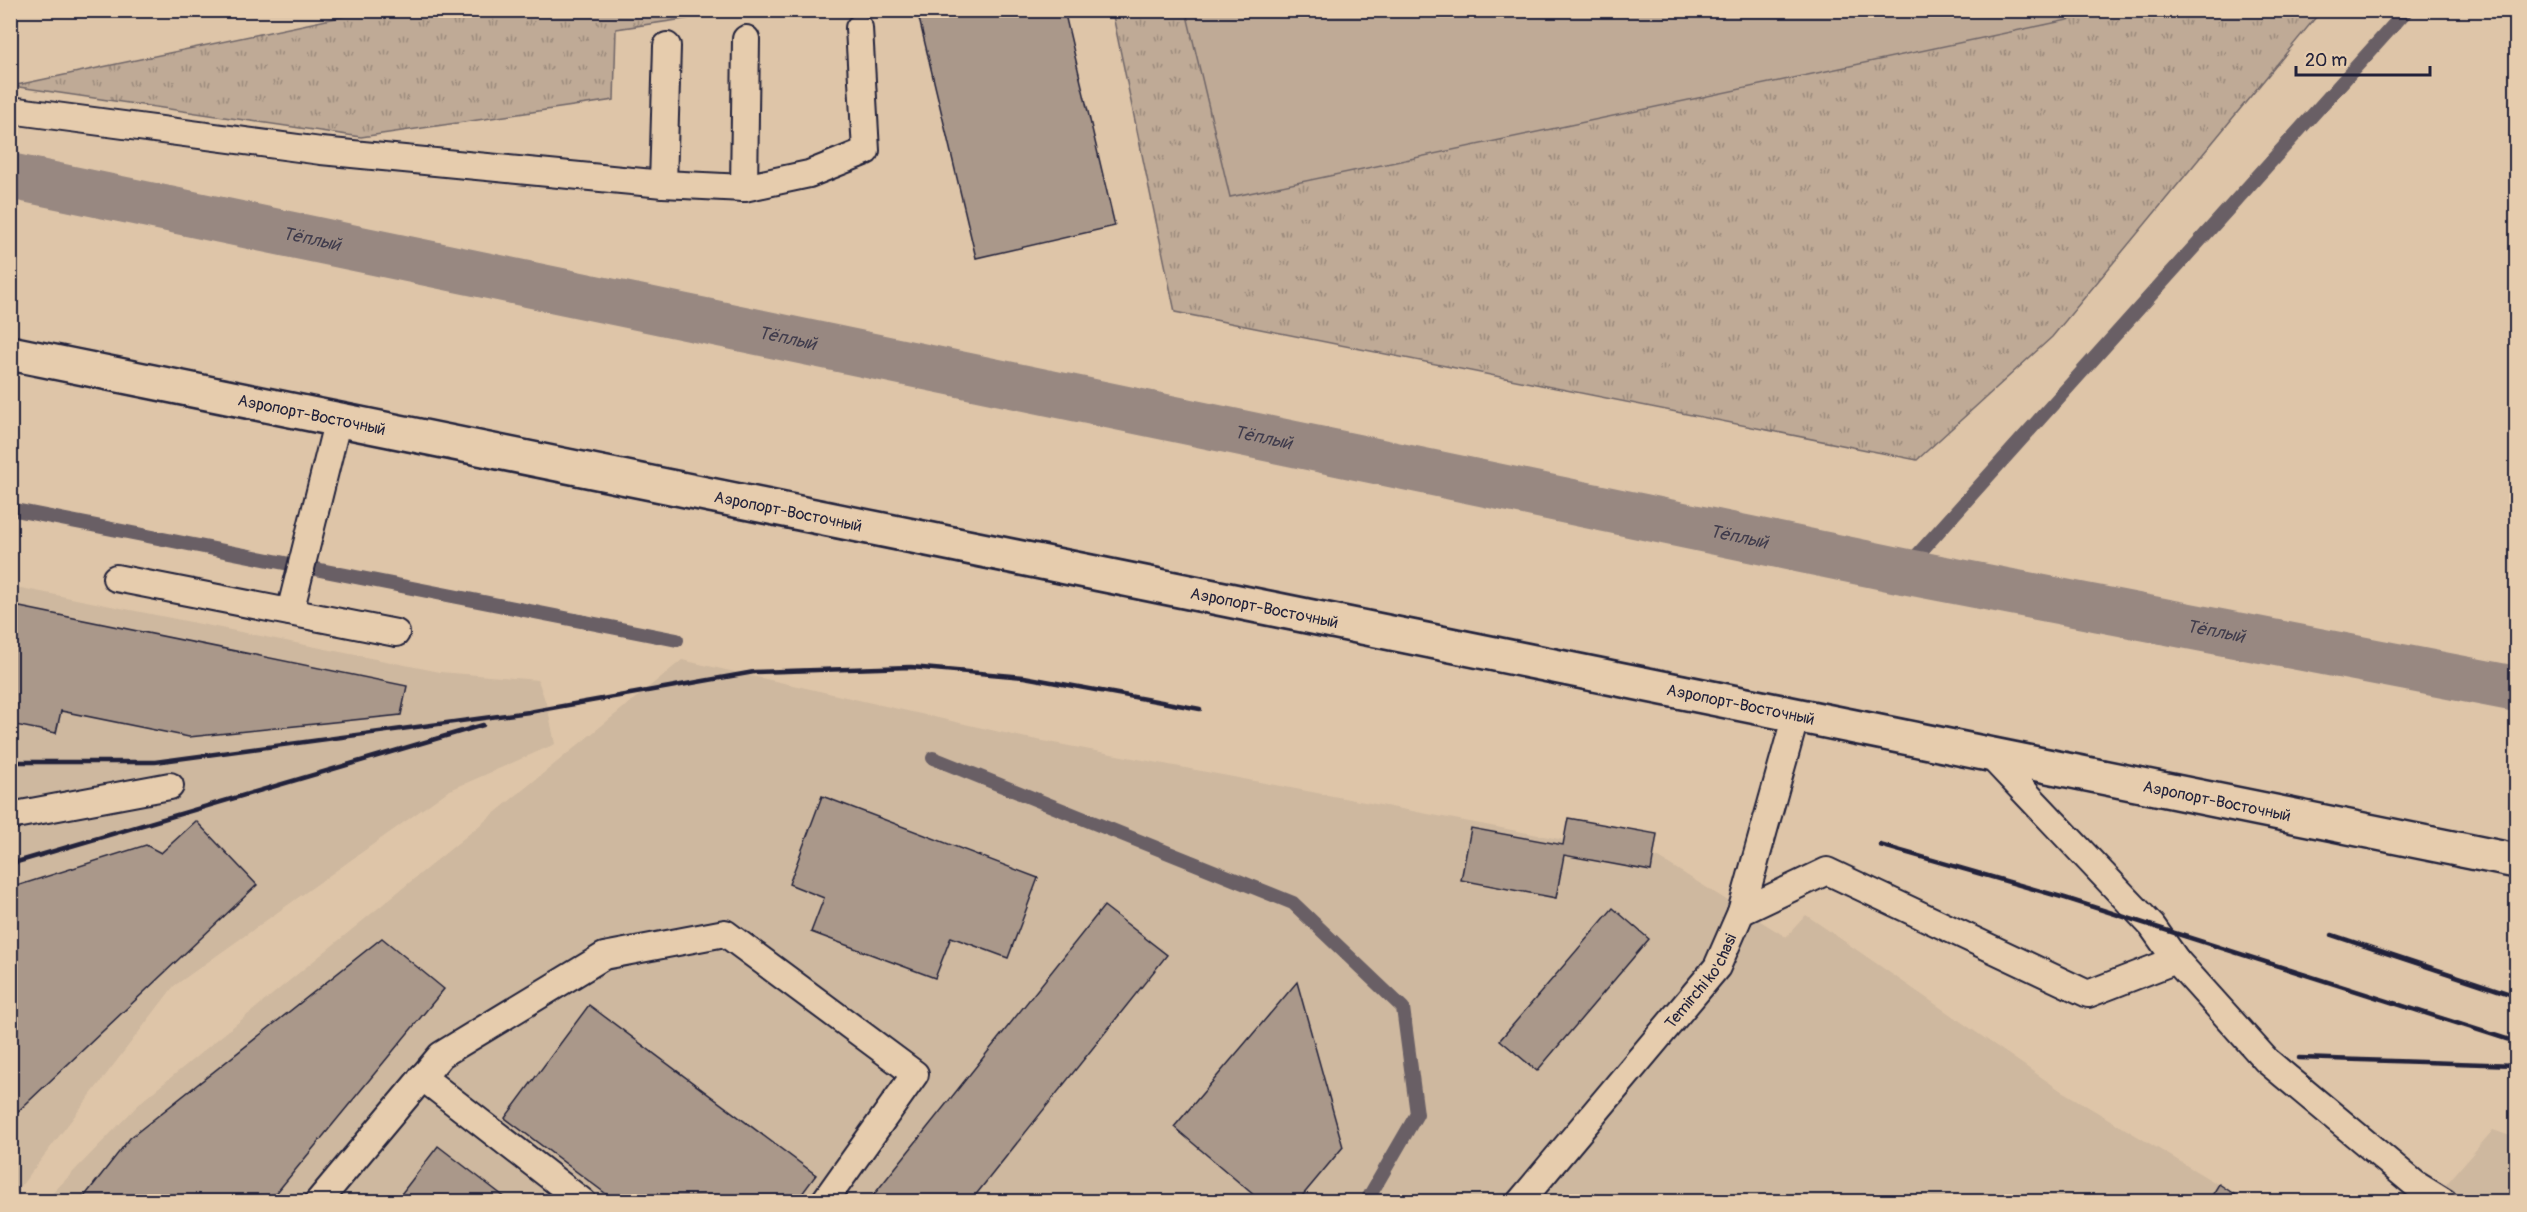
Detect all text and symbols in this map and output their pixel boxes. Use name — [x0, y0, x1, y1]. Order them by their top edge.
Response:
scale bar — [2296, 39, 2430, 77]
text: 20 m — [2305, 49, 2347, 72]
water label: Тёплый — [280, 222, 344, 257]
water label: Тёплый — [756, 321, 820, 356]
street label: Аэропорт-Восточный — [236, 390, 387, 440]
water label: Тёплый — [1232, 421, 1295, 455]
street label: Аэропорт-Восточный — [712, 487, 864, 536]
water label: Тёплый — [1708, 520, 1771, 555]
street label: Аэропорт-Восточный — [1189, 584, 1340, 633]
water label: Тёплый — [2184, 615, 2248, 649]
street label: Аэропорт-Восточный — [1665, 680, 1816, 730]
street label: Аэропорт-Восточный — [2141, 777, 2293, 826]
street label: Temirchi ko'chasi — [1661, 931, 1741, 1033]

